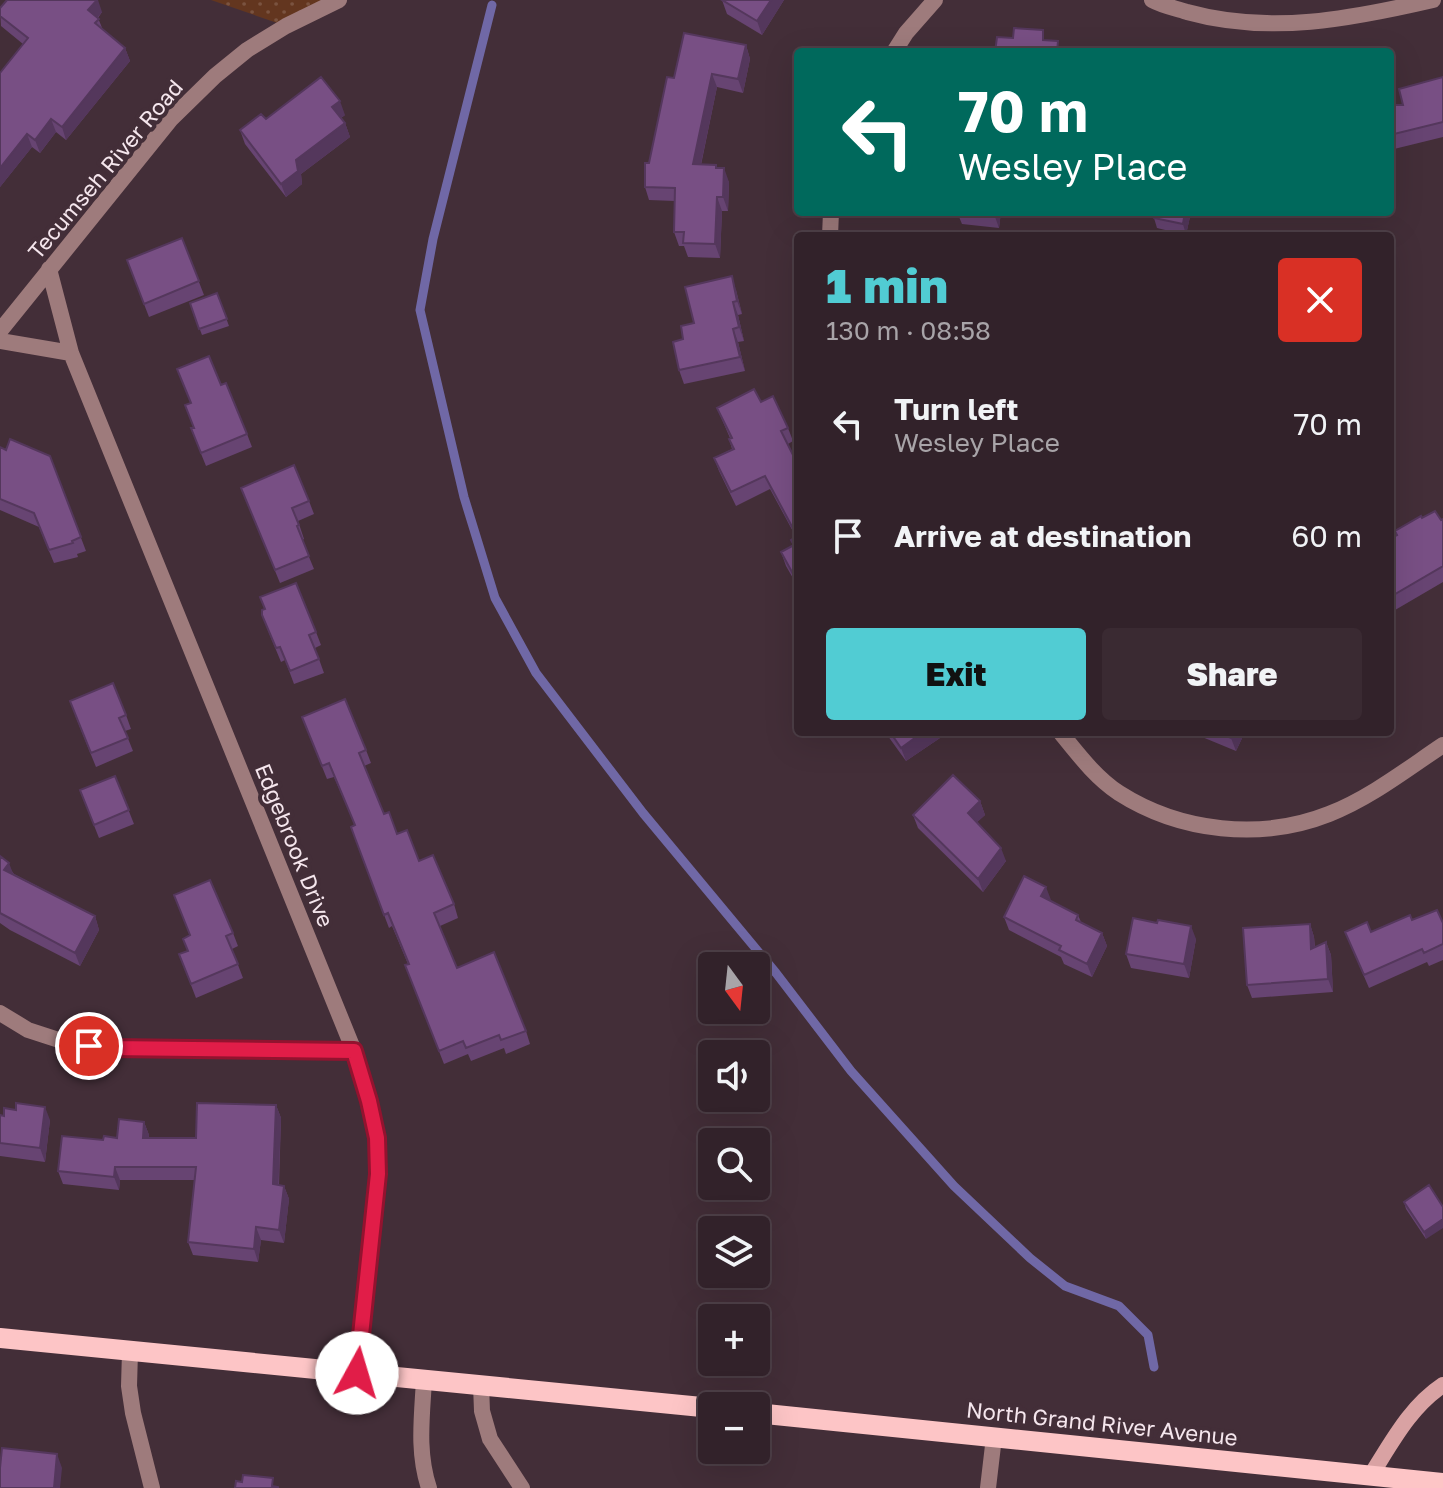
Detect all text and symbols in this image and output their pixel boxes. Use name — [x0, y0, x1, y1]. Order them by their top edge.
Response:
street label: Tecumseh River Road — [22, 74, 188, 264]
text: 70 m — [958, 77, 1088, 144]
icon: left — [826, 80, 930, 184]
text: Wesley Place — [958, 145, 1188, 188]
text: 1 min — [826, 256, 948, 314]
button: close — [1278, 258, 1362, 342]
text: 130 m · 08:58 — [826, 315, 991, 346]
text: Turn left — [894, 391, 1019, 427]
icon: left — [826, 402, 870, 446]
text: 70 m — [1293, 406, 1362, 442]
text: Wesley Place — [894, 427, 1060, 458]
icon: arrive — [826, 514, 870, 558]
text: Arrive at destination — [894, 518, 1191, 554]
text: 60 m — [1291, 518, 1362, 554]
button: Exit — [826, 628, 1086, 720]
button: Share — [1102, 628, 1362, 720]
street label: Edgebrook Drive — [250, 759, 340, 931]
north arrow — [698, 952, 770, 1024]
map controls — [698, 952, 770, 1464]
pin — [55, 1012, 123, 1080]
icon: arrive — [67, 1024, 111, 1068]
button: sound — [698, 1040, 770, 1112]
button: search — [698, 1128, 770, 1200]
button: layers — [698, 1216, 770, 1288]
button: + — [698, 1304, 770, 1376]
position arrow — [315, 1331, 399, 1415]
button: − — [698, 1392, 770, 1464]
street label: North Grand River Avenue — [965, 1395, 1239, 1451]

